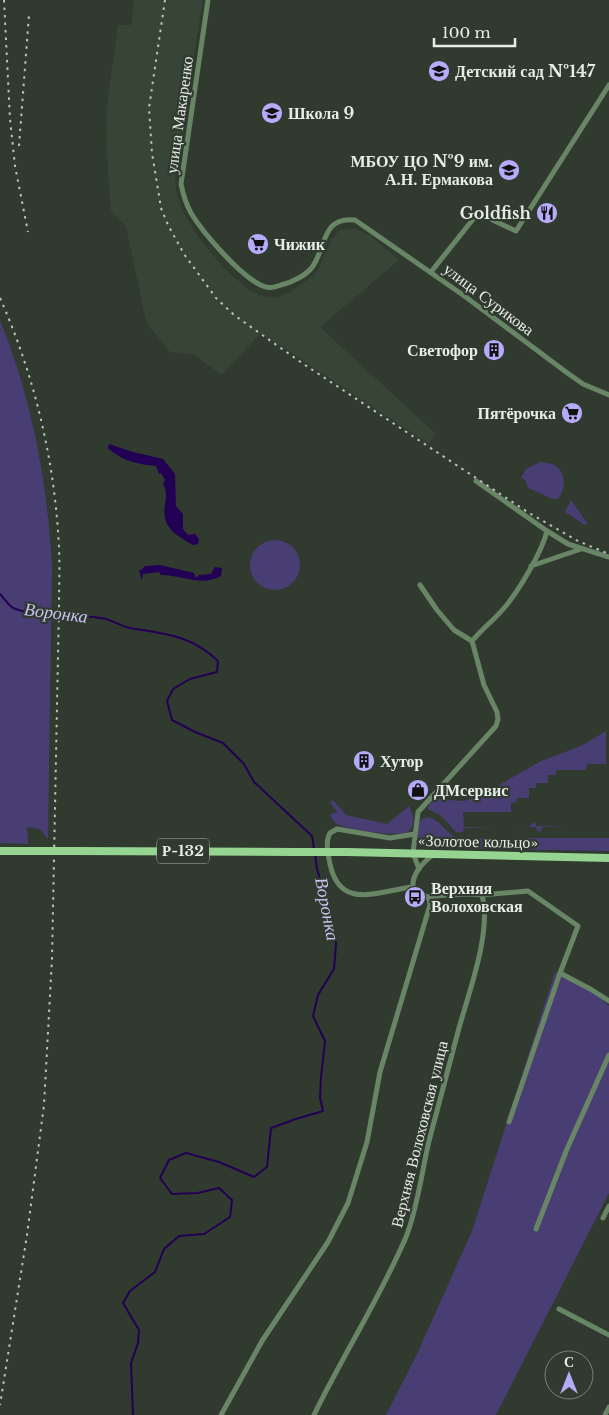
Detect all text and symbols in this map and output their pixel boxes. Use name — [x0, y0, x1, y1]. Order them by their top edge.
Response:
scale bar — [434, 15, 515, 47]
text: 100 m — [442, 23, 491, 42]
street label: улица Макаренко — [161, 55, 197, 175]
school or university icon: Детский сад №147 — [427, 59, 451, 83]
place label: Детский сад №147 — [455, 61, 596, 81]
school or university icon: Школа 9 — [260, 101, 284, 125]
place label: Школа 9 — [288, 103, 355, 123]
place label: МБОУ ЦО №9 им. А.Н. Ермакова — [350, 151, 493, 189]
school or university icon: МБОУ ЦО №9 им. А.Н. Ермакова — [497, 158, 521, 182]
restaurant icon: Goldfish — [535, 201, 559, 225]
place label: Goldfish — [460, 203, 532, 223]
supermarket icon: Чижик — [246, 232, 270, 256]
place label: Чижик — [274, 234, 326, 254]
street label: улица Сурикова — [440, 258, 538, 340]
building icon: Светофор — [482, 338, 506, 362]
place label: Светофор — [407, 340, 478, 360]
supermarket icon: Пятёрочка — [560, 401, 584, 425]
place label: Пятёрочка — [477, 403, 556, 423]
water label: Воронка — [23, 598, 89, 628]
building icon: Хутор — [352, 749, 376, 773]
place label: Хутор — [380, 751, 424, 771]
shop icon: ДМсервис — [406, 778, 430, 802]
place label: ДМсервис — [434, 780, 508, 800]
street label: «Золотое кольцо» — [418, 830, 539, 852]
road number: Р-132 — [157, 838, 209, 864]
water label: Воронка — [310, 876, 344, 942]
place label: Верхняя Волоховская — [431, 878, 523, 916]
bus stop icon: Верхняя Волоховская — [403, 885, 427, 909]
street label: Верхняя Волоховская улица — [386, 1039, 452, 1229]
north arrow — [544, 1350, 594, 1400]
text: С — [564, 1353, 574, 1371]

